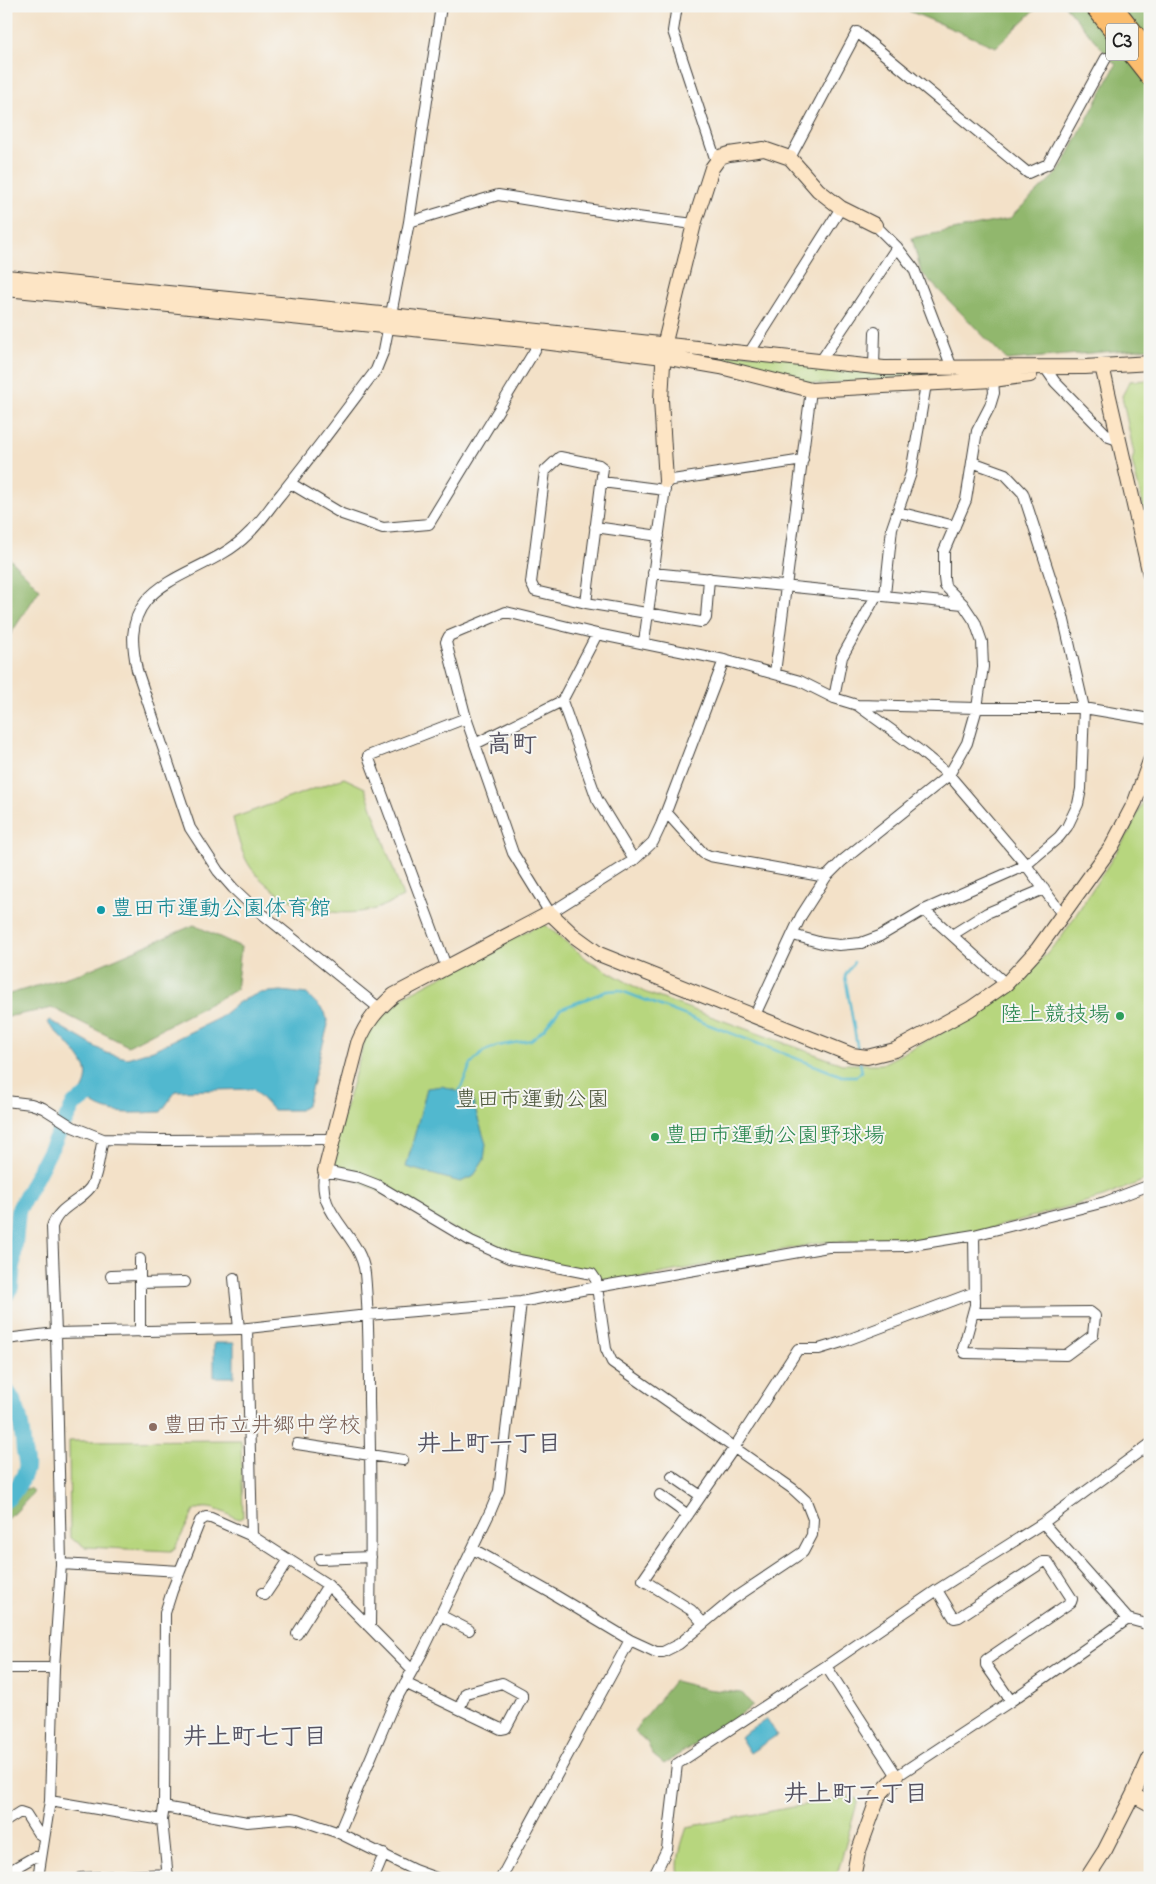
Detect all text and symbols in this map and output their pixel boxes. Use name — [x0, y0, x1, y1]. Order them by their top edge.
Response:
road number: C3 — [1106, 24, 1138, 61]
district label: 高町 — [487, 728, 537, 764]
place label: 豊田市運動公園体育館 — [111, 894, 331, 926]
marker: 豊田市運動公園体育館 — [95, 904, 107, 916]
place label: 陸上競技場 — [1000, 1000, 1110, 1032]
marker: 陸上競技場 — [1114, 1010, 1126, 1022]
park label: 豊田市運動公園 — [455, 1085, 609, 1117]
place label: 豊田市運動公園野球場 — [665, 1121, 885, 1153]
marker: 豊田市運動公園野球場 — [649, 1131, 661, 1143]
place label: 豊田市立井郷中学校 — [163, 1411, 361, 1443]
marker: 豊田市立井郷中学校 — [147, 1421, 159, 1433]
district label: 井上町一丁目 — [417, 1428, 561, 1463]
district label: 井上町七丁目 — [183, 1721, 327, 1756]
district label: 井上町二丁目 — [784, 1778, 928, 1813]

